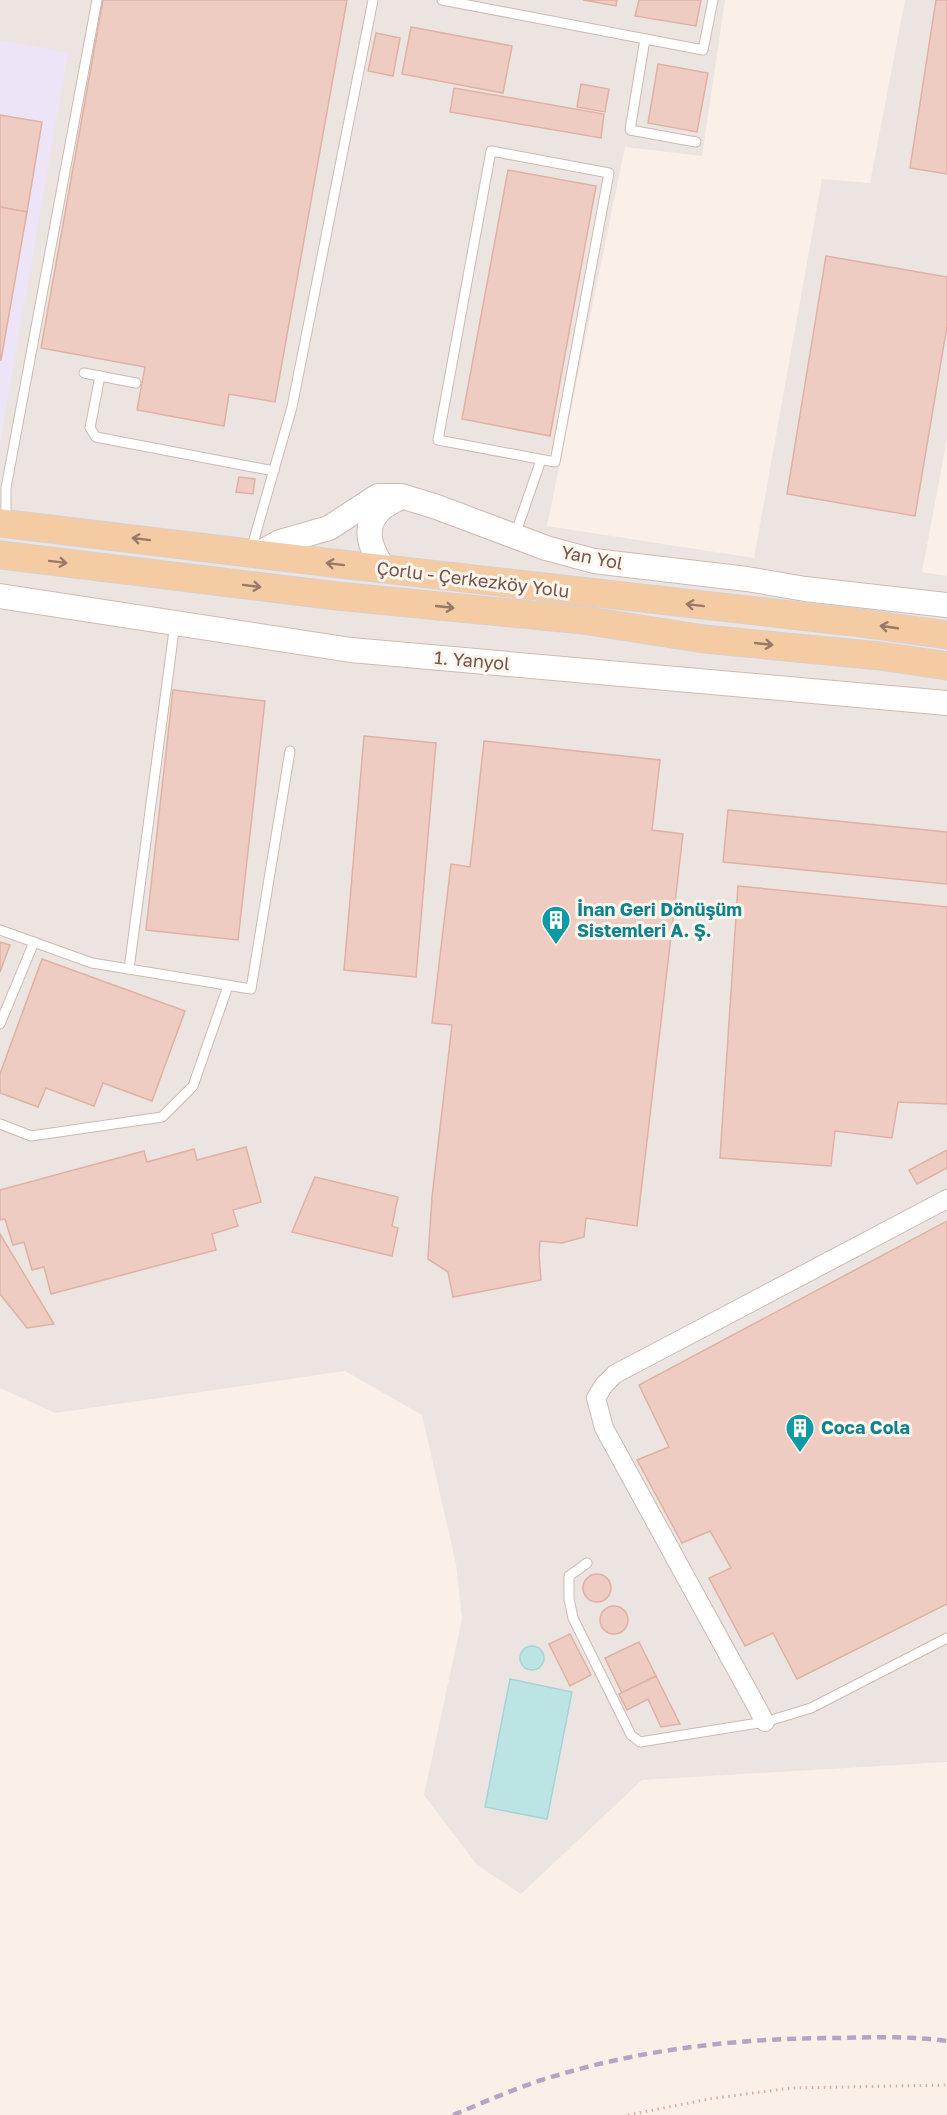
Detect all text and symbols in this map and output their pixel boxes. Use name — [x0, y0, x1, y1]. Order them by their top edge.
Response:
one-way arrow — [132, 534, 152, 545]
street label: Yan Yol — [559, 540, 625, 574]
street label: Çorlu - Çerkezköy Yolu — [375, 556, 571, 602]
one-way arrow — [48, 557, 67, 568]
one-way arrow — [325, 558, 345, 569]
one-way arrow — [241, 581, 261, 592]
one-way arrow — [686, 599, 706, 610]
one-way arrow — [435, 602, 455, 613]
one-way arrow — [880, 622, 899, 633]
one-way arrow — [754, 639, 774, 650]
street label: 1. Yanyol — [433, 646, 511, 674]
place label: İnan Geri Dönüşüm Sistemleri A. Ş. — [577, 898, 742, 941]
building icon: İnan Geri Dönüşüm Sistemleri A. Ş. — [540, 904, 572, 946]
building icon: Coca Cola — [784, 1412, 816, 1454]
place label: Coca Cola — [821, 1416, 910, 1438]

